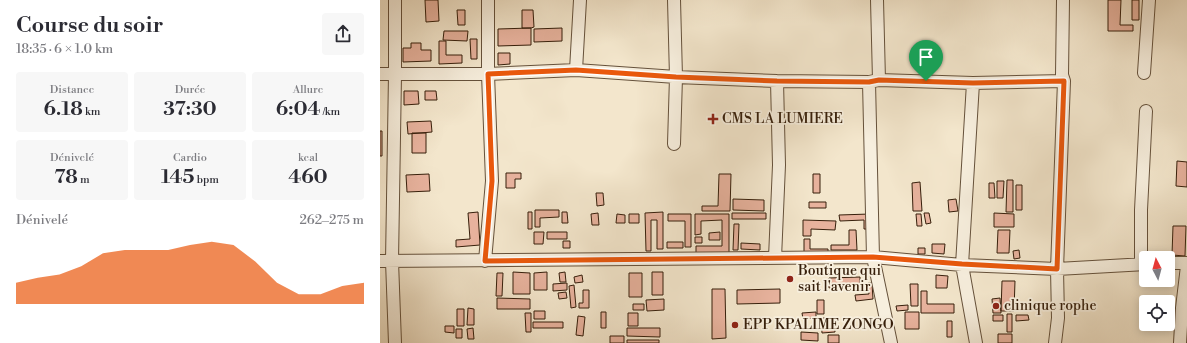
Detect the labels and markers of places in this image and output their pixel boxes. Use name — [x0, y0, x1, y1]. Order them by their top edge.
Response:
pin — [909, 40, 943, 81]
place label: CMS LA LUMIERE — [722, 110, 843, 128]
marker: CMS LA LUMIERE — [707, 113, 719, 125]
place label: Boutique qui sait l'avenir — [797, 262, 881, 296]
marker: Boutique qui sait l'avenir — [785, 274, 795, 284]
place label: clinique rophe — [1004, 297, 1097, 315]
marker: clinique rophe — [991, 301, 1001, 311]
place label: EPP KPALIME ZONGO — [743, 316, 894, 334]
marker: EPP KPALIME ZONGO — [730, 320, 740, 330]

